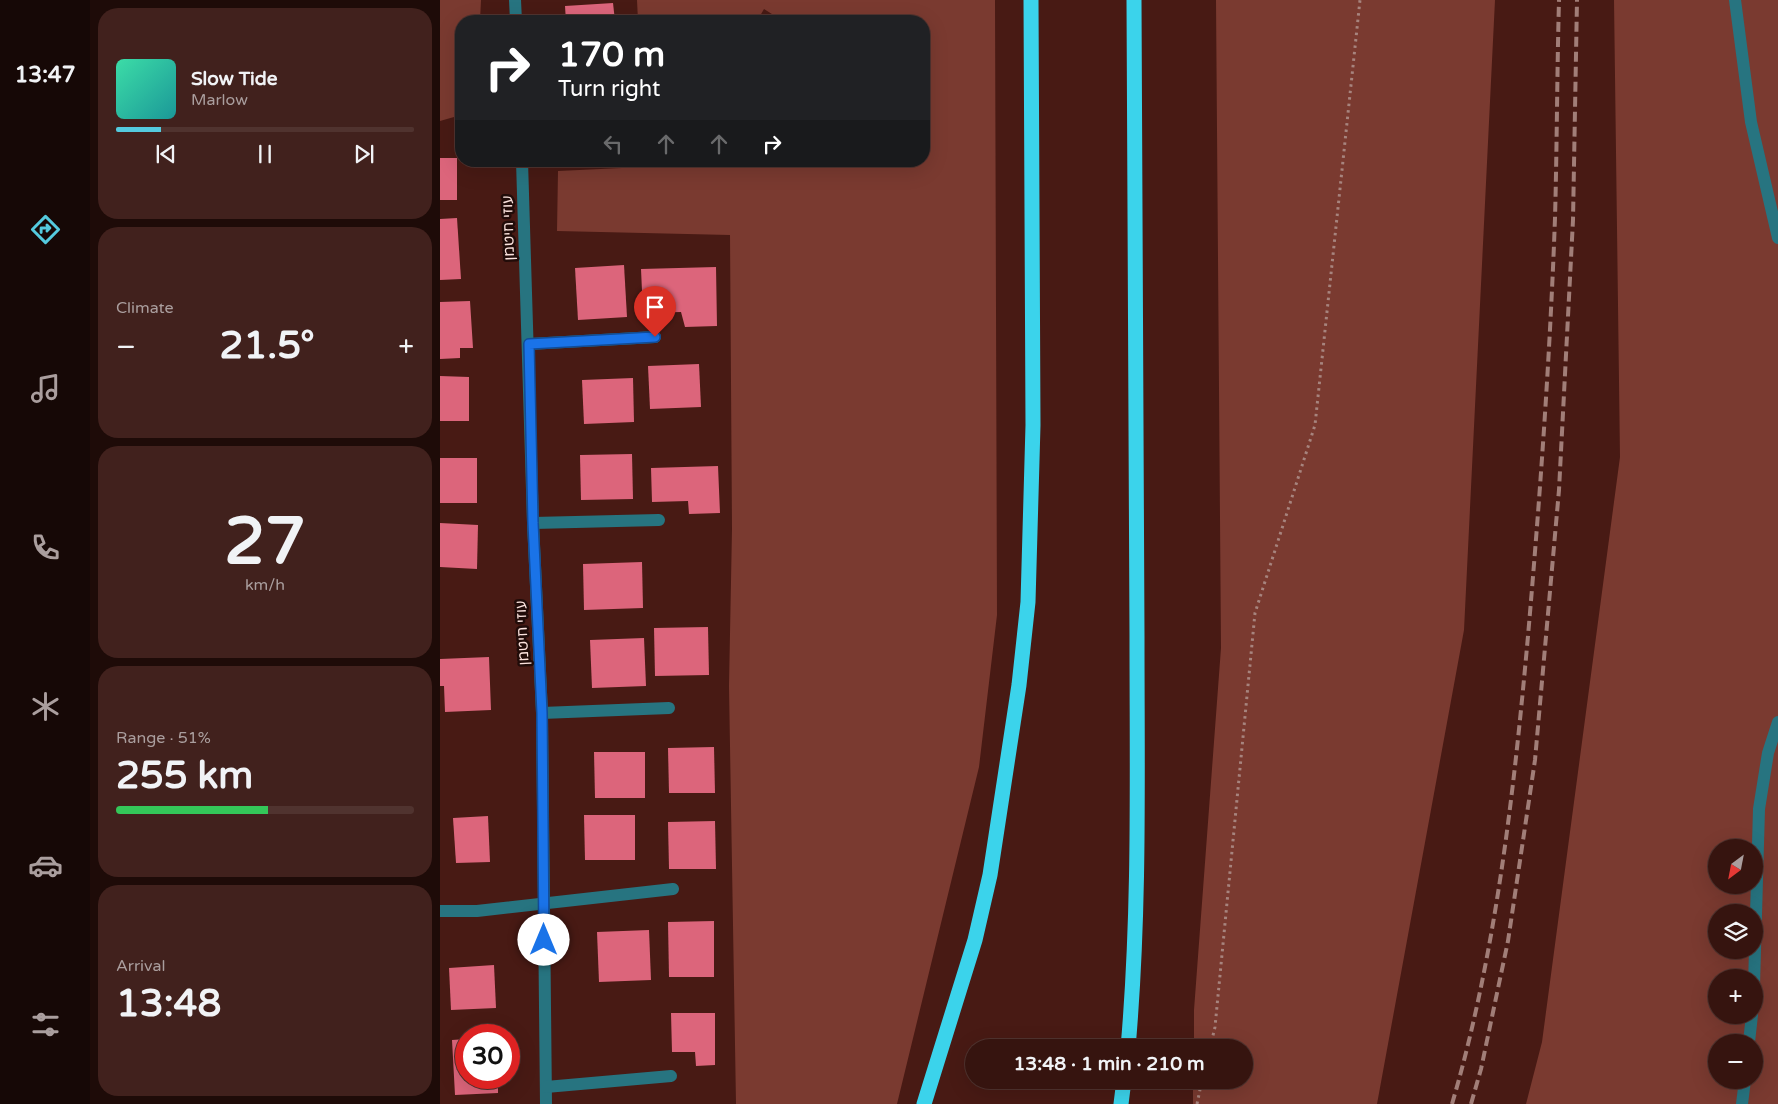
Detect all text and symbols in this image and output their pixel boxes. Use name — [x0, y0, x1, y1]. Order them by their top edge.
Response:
text: 170 m — [558, 34, 665, 76]
icon: right — [475, 35, 540, 100]
text: 13:47 — [15, 62, 75, 88]
text: Slow Tide — [191, 68, 278, 90]
text: Turn right — [558, 76, 660, 102]
text: Marlow — [191, 90, 248, 110]
icon: left — [599, 130, 627, 158]
icon: ahead — [652, 130, 680, 158]
icon: ahead — [705, 130, 733, 158]
icon: right — [758, 130, 786, 158]
icon: previous — [152, 140, 180, 168]
icon: pause — [251, 140, 279, 168]
icon: next — [350, 140, 378, 168]
street label: עוזי חיטמן — [498, 195, 518, 261]
icon: directions — [28, 212, 63, 247]
pin — [634, 286, 676, 337]
icon: arrive — [641, 293, 669, 321]
text: Climate — [116, 298, 174, 318]
text: 21.5° — [220, 323, 315, 369]
text: − — [116, 330, 136, 364]
text: + — [398, 330, 414, 364]
icon: music — [28, 371, 63, 406]
text: 27 — [224, 503, 306, 582]
icon: phone — [28, 530, 63, 565]
text: km/h — [245, 575, 285, 595]
street label: עוזי חיטמן — [511, 600, 533, 666]
icon: climate — [28, 689, 63, 724]
text: Range · 51% — [116, 728, 211, 748]
text: 255 km — [116, 753, 253, 799]
north arrow — [1708, 839, 1762, 894]
map controls — [1708, 839, 1763, 1089]
icon: car — [28, 848, 63, 883]
button: layers — [1708, 904, 1763, 959]
position arrow — [517, 913, 569, 965]
text: Arrival — [116, 956, 165, 976]
button: + — [1708, 969, 1763, 1024]
text: 13:48 — [116, 981, 221, 1027]
icon: filters — [28, 1007, 63, 1042]
speed limit sign: 30 — [455, 1024, 520, 1089]
button: − — [1708, 1034, 1763, 1089]
text: 13:48 · 1 min · 210 m — [1013, 1053, 1205, 1075]

